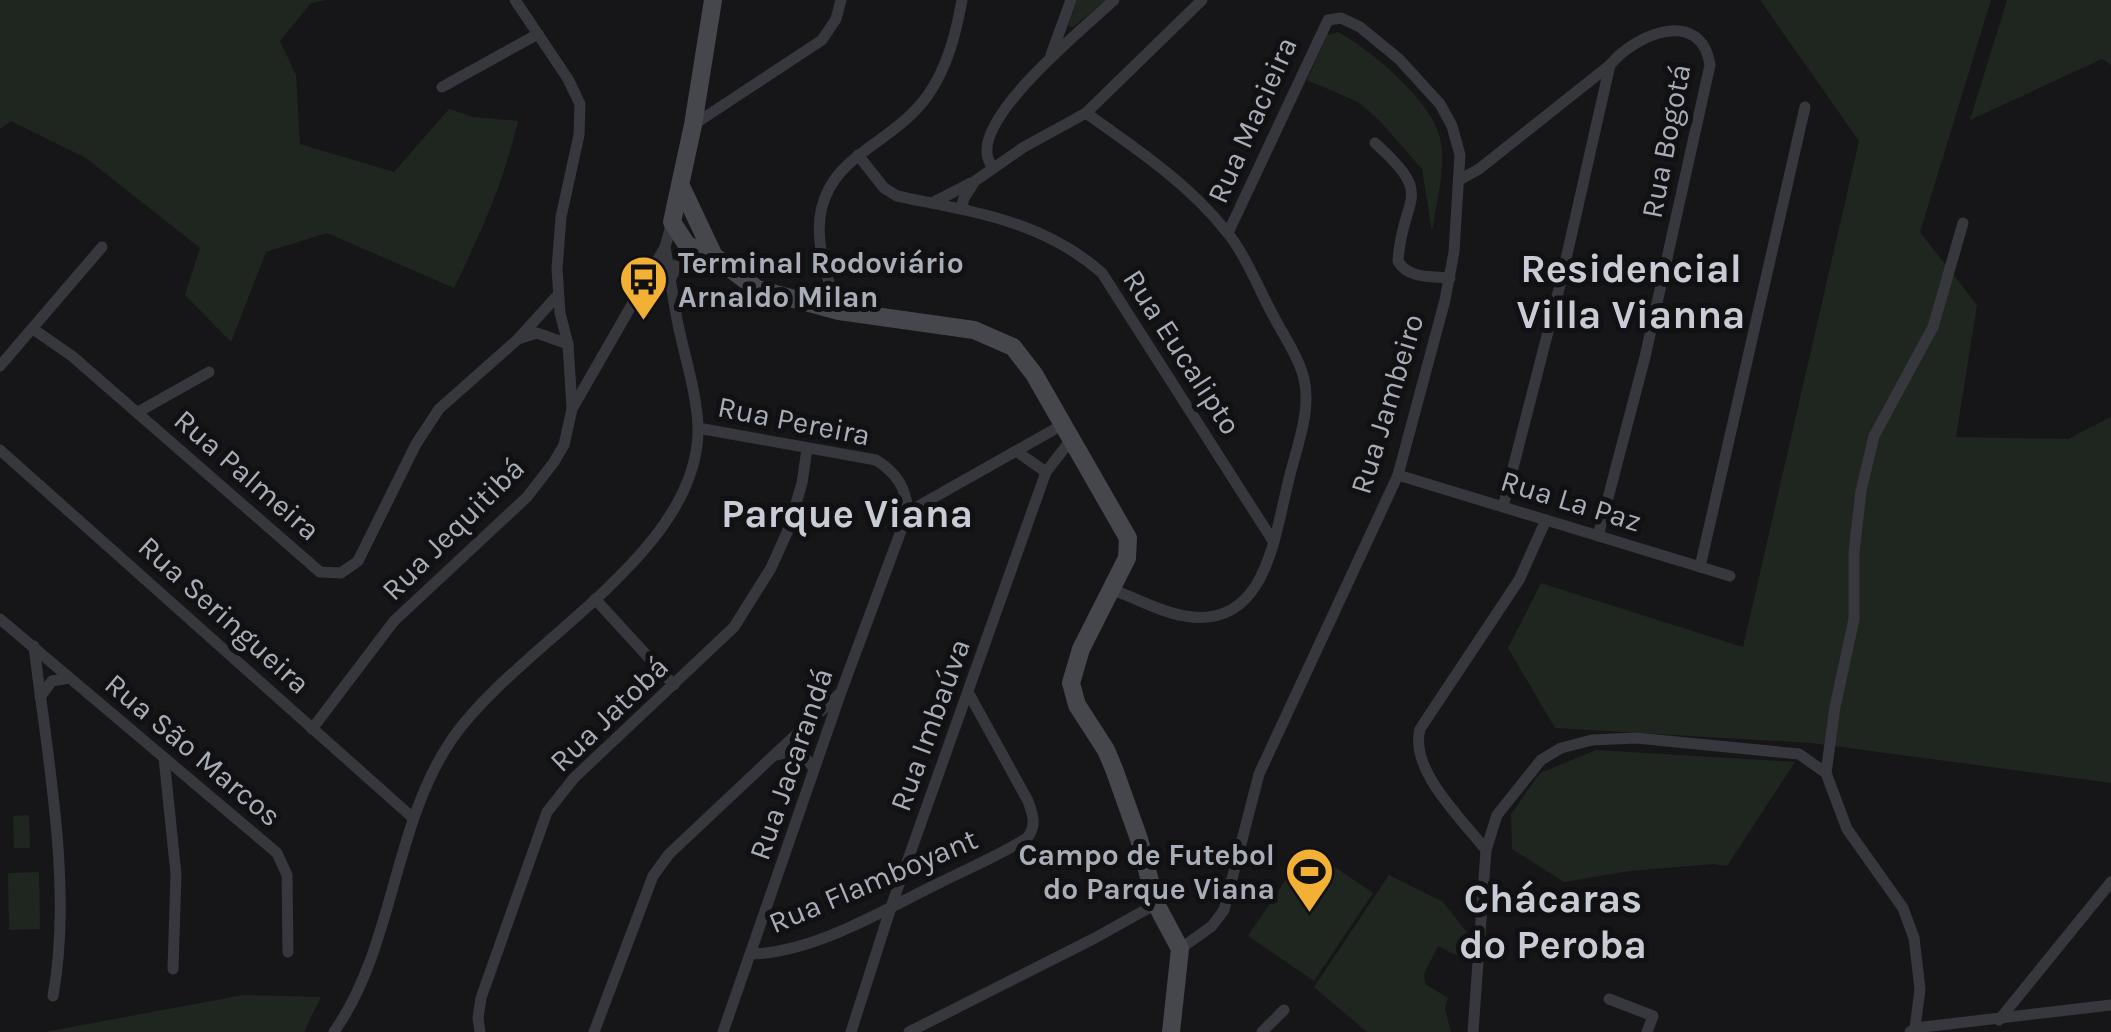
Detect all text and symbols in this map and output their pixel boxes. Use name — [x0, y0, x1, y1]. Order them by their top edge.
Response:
street label: Rua Macieira — [1199, 31, 1305, 209]
street label: Rua Bogotá — [1633, 61, 1699, 221]
place label: Terminal Rodoviário Arnaldo Milan — [678, 245, 964, 315]
district label: Residencial Villa Vianna — [1517, 245, 1745, 338]
bus stop icon: Terminal Rodoviário Arnaldo Milan — [617, 254, 669, 322]
street label: Rua Eucalipto — [1115, 263, 1249, 441]
street label: Rua Jambeiro — [1343, 310, 1431, 498]
street label: Rua Pereira — [715, 389, 873, 453]
street label: Rua Palmeira — [167, 402, 327, 548]
street label: Rua Jequitibá — [374, 450, 532, 608]
street label: Rua La Paz — [1496, 463, 1646, 539]
district label: Parque Viana — [721, 490, 973, 537]
street label: Rua Seringueira — [131, 529, 317, 701]
street label: Rua Imbaúva — [882, 634, 978, 816]
street label: Rua Jatobá — [542, 649, 676, 779]
street label: Rua Jacarandá — [741, 663, 841, 865]
street label: Rua São Marcos — [98, 666, 288, 834]
street label: Rua Flamboyant — [763, 821, 983, 941]
place label: Campo de Futebol do Parque Viana — [1018, 837, 1275, 907]
sports icon: Campo de Futebol do Parque Viana — [1284, 846, 1336, 914]
district label: Chácaras do Peroba — [1459, 875, 1647, 968]

